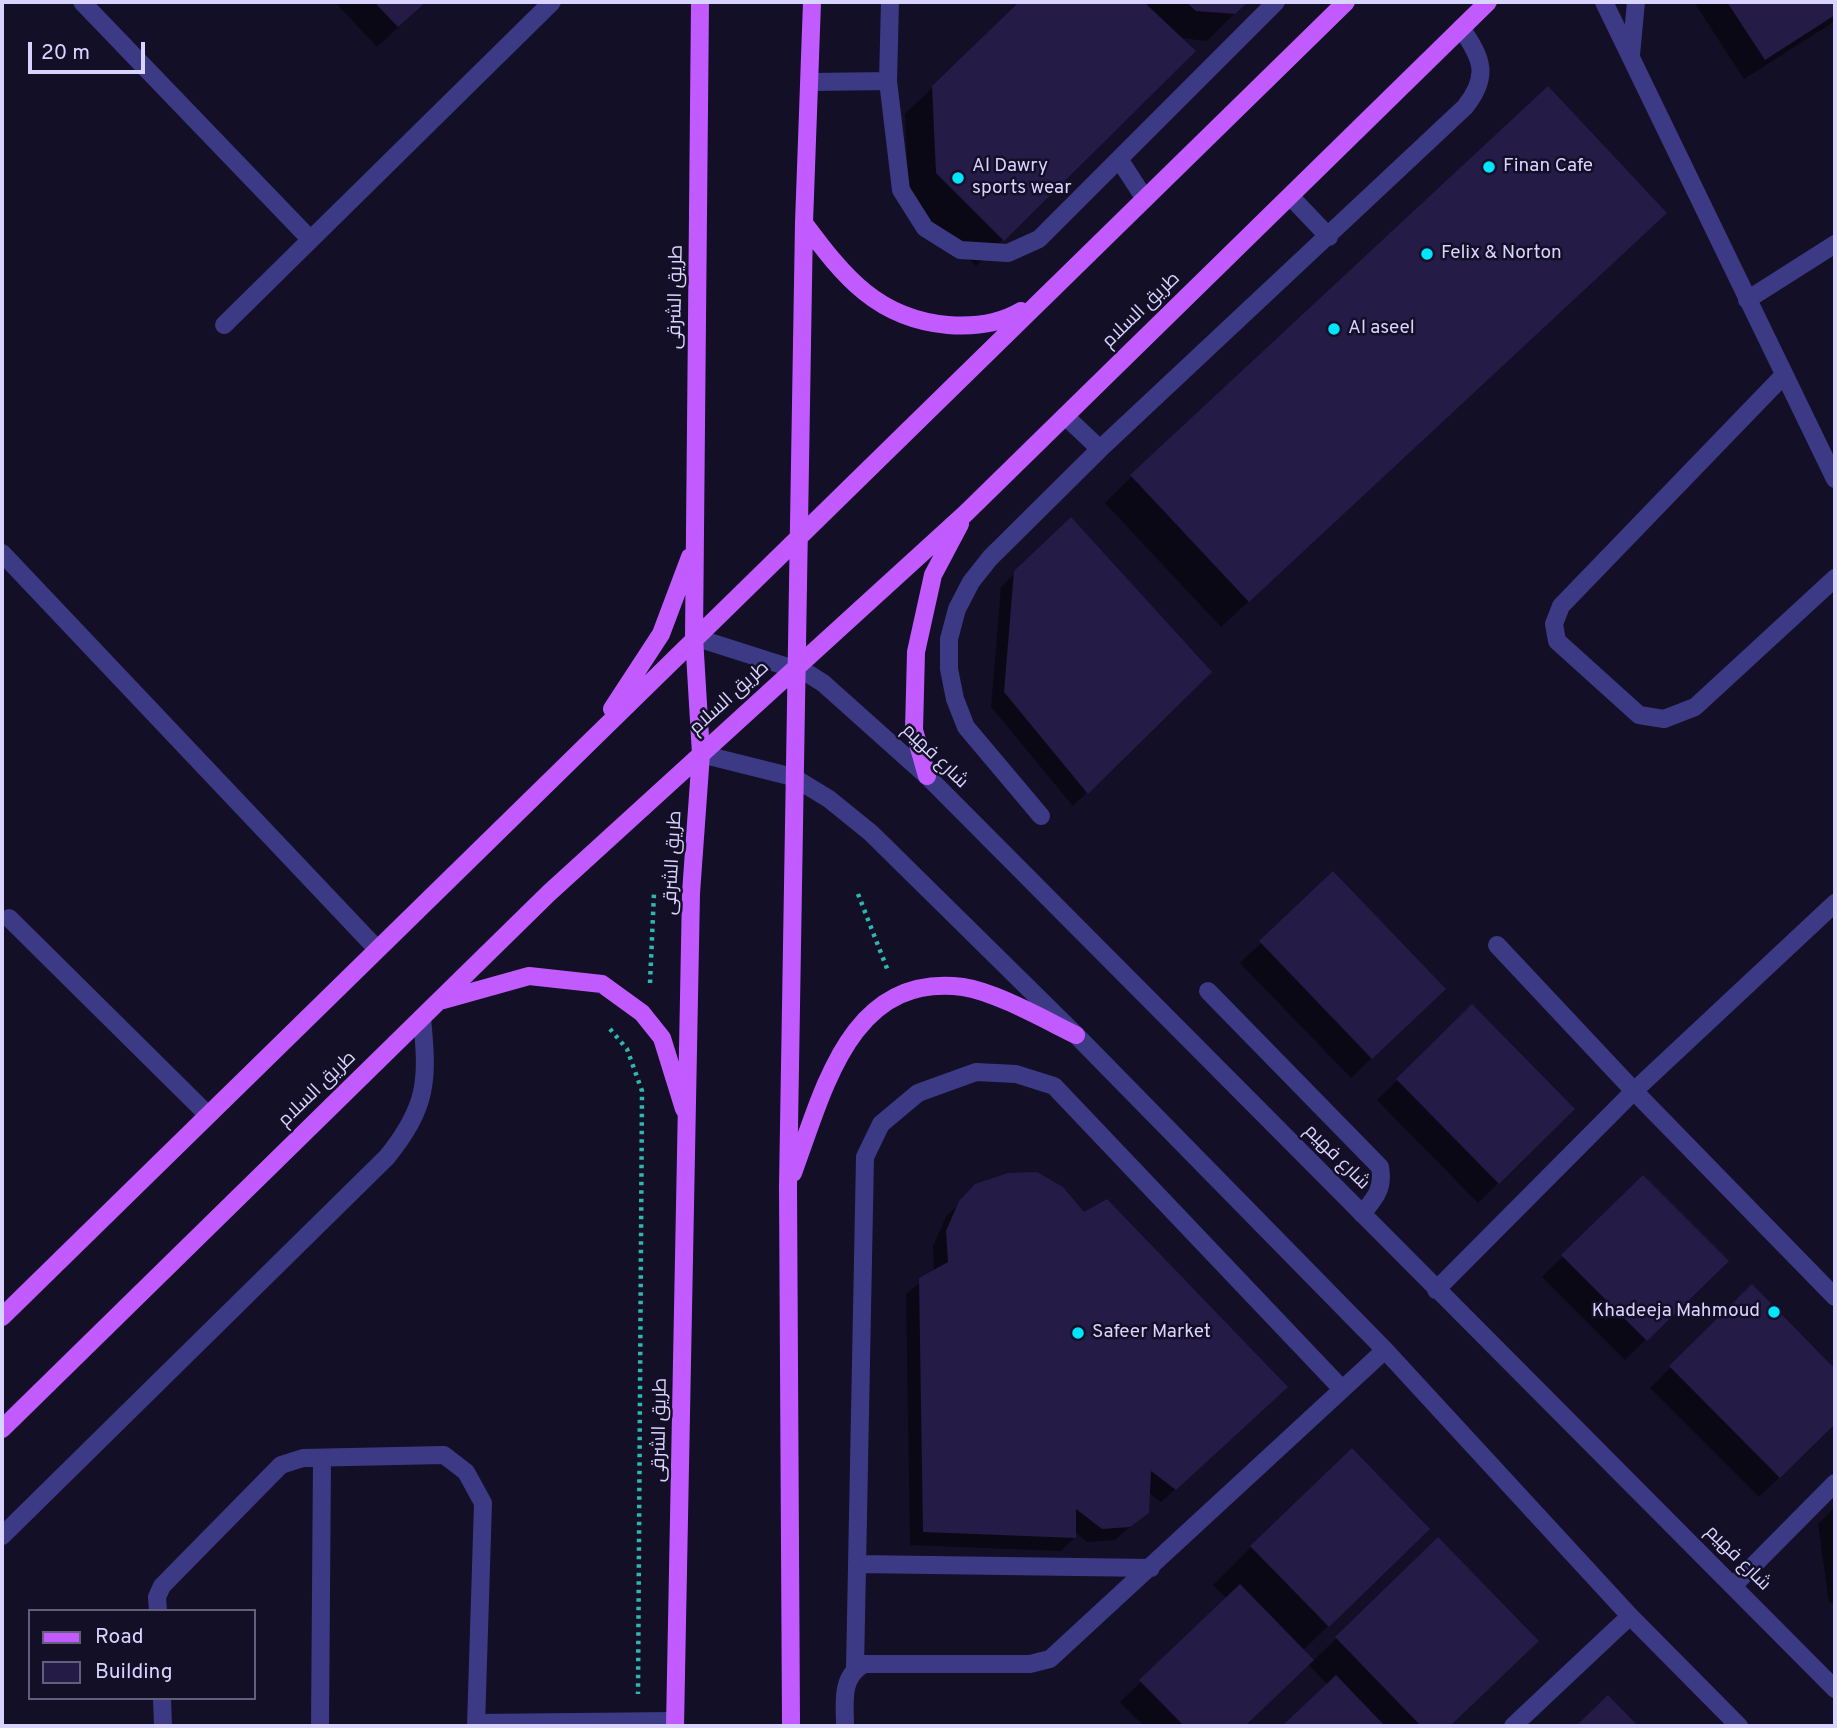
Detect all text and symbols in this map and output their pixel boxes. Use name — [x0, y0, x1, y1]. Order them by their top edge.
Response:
scale bar — [32, 28, 149, 72]
text: 20 m — [41, 40, 90, 67]
place label: Al Dawry sports wear — [972, 156, 1072, 200]
place label: Finan Cafe — [1503, 156, 1593, 178]
marker: Finan Cafe — [1481, 159, 1497, 175]
marker: Al Dawry sports wear — [950, 170, 966, 186]
place label: Felix & Norton — [1441, 243, 1562, 265]
street label: طريق الشرقى — [665, 245, 689, 349]
marker: Felix & Norton — [1419, 246, 1435, 262]
street label: طريق السلام — [1098, 268, 1186, 354]
place label: Al aseel — [1348, 318, 1415, 340]
marker: Al aseel — [1326, 321, 1342, 337]
street label: طريق السلام — [686, 657, 774, 741]
street label: شارع فهيم — [896, 720, 972, 794]
street label: طريق الشرقى — [660, 810, 688, 916]
street label: طريق السلام — [274, 1047, 362, 1133]
street label: شارع فهيم — [1298, 1120, 1374, 1196]
place label: Khadeeja Mahmoud — [1592, 1301, 1760, 1323]
marker: Khadeeja Mahmoud — [1766, 1304, 1782, 1320]
place label: Safeer Market — [1092, 1322, 1211, 1344]
marker: Safeer Market — [1070, 1325, 1086, 1341]
street label: طريق الشرقى — [649, 1378, 673, 1482]
street label: شارع فهيم — [1699, 1521, 1775, 1597]
legend — [28, 1609, 256, 1700]
text: Road — [95, 1624, 144, 1651]
text: Building — [95, 1659, 173, 1686]

